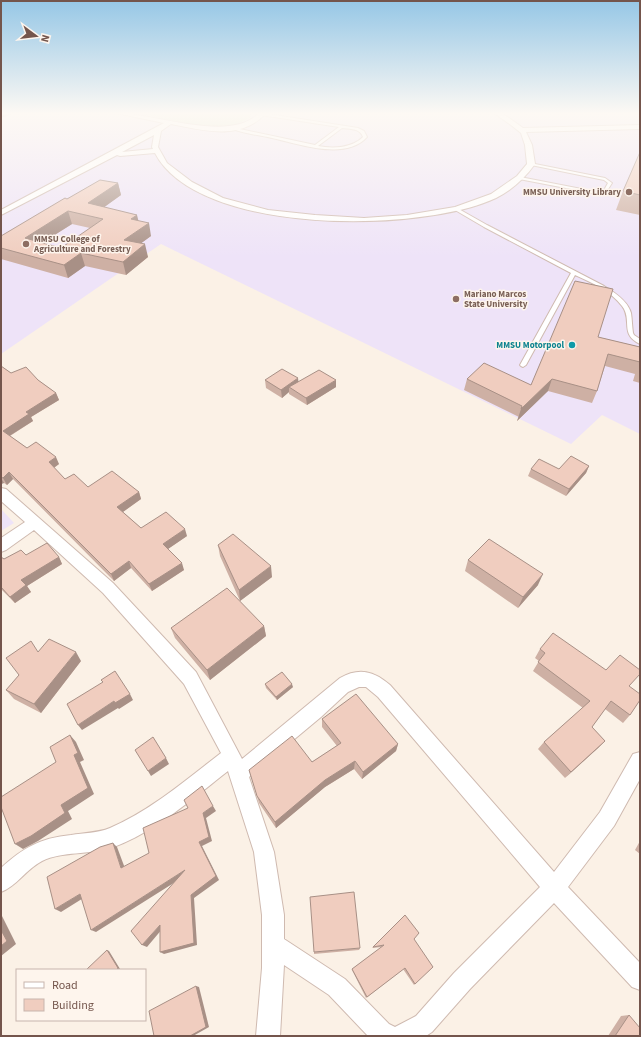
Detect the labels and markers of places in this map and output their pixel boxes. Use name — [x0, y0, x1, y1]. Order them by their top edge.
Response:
place label: MMSU University Library — [523, 186, 621, 199]
marker: MMSU University Library — [624, 187, 634, 197]
place label: MMSU College of Agriculture and Forestry — [33, 233, 131, 256]
marker: MMSU College of Agriculture and Forestry — [21, 239, 31, 249]
place label: Mariano Marcos State University — [464, 288, 528, 311]
marker: Mariano Marcos State University — [451, 294, 461, 304]
place label: MMSU Motorpool — [496, 339, 564, 352]
marker: MMSU Motorpool — [567, 340, 577, 350]

